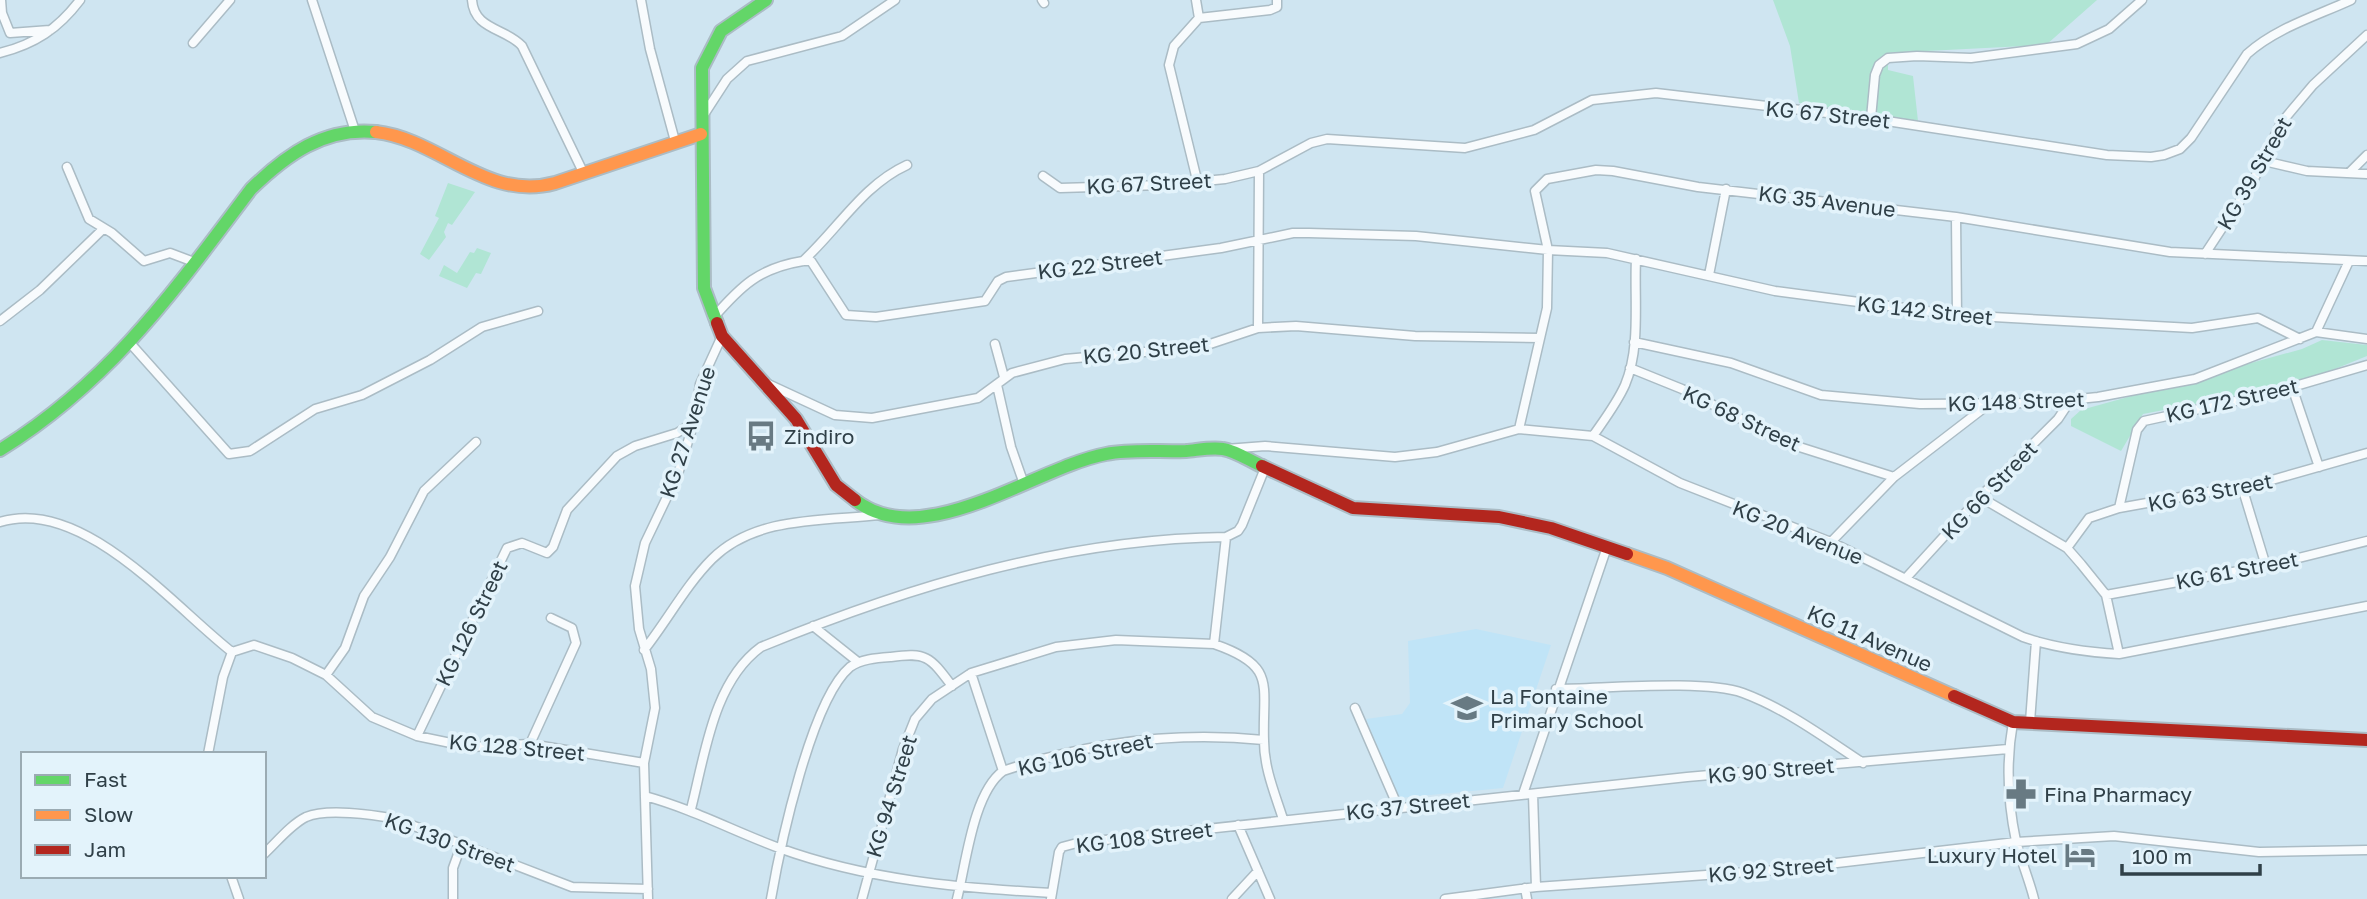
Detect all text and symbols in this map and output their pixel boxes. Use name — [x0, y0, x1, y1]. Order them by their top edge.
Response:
street label: KG 67 Street — [1764, 95, 1892, 133]
street label: KG 39 Street — [2211, 112, 2297, 234]
street label: KG 67 Street — [1086, 167, 1212, 199]
street label: KG 35 Avenue — [1757, 180, 1897, 222]
street label: KG 22 Street — [1036, 243, 1164, 285]
street label: KG 142 Street — [1856, 290, 1994, 330]
street label: KG 20 Street — [1082, 330, 1210, 370]
street label: KG 27 Avenue — [653, 363, 721, 501]
street label: KG 172 Street — [2163, 372, 2301, 428]
street label: KG 68 Street — [1679, 379, 1805, 457]
street label: KG 148 Street — [1947, 386, 2085, 416]
bus stop icon: Zindiro — [744, 419, 778, 453]
place label: Zindiro — [784, 423, 854, 449]
street label: KG 66 Street — [1936, 435, 2042, 545]
street label: KG 63 Street — [2145, 467, 2275, 517]
street label: KG 20 Avenue — [1729, 494, 1867, 570]
street label: KG 61 Street — [2173, 545, 2301, 595]
street label: KG 126 Street — [429, 556, 513, 690]
street label: KG 11 Avenue — [1804, 599, 1936, 677]
place label: La Fontaine Primary School — [1490, 683, 1644, 733]
school or university icon: La Fontaine Primary School — [1450, 691, 1484, 725]
street label: KG 106 Street — [1015, 727, 1155, 781]
street label: KG 128 Street — [448, 728, 586, 766]
street label: KG 94 Street — [860, 731, 922, 861]
legend — [21, 752, 266, 878]
street label: KG 90 Street — [1706, 752, 1836, 788]
text: Fast — [84, 766, 127, 792]
pharmacy icon: Fina Pharmacy — [2004, 777, 2038, 811]
place label: Fina Pharmacy — [2044, 781, 2192, 807]
street label: KG 37 Street — [1345, 787, 1471, 825]
text: Slow — [84, 801, 133, 827]
street label: KG 130 Street — [381, 806, 519, 878]
street label: KG 108 Street — [1074, 816, 1214, 858]
scale bar — [2122, 832, 2260, 876]
text: Jam — [84, 836, 126, 862]
hotel icon: Luxury Hotel — [2063, 838, 2097, 872]
place label: Luxury Hotel — [1927, 842, 2057, 868]
text: 100 m — [2132, 843, 2192, 869]
street label: KG 92 Street — [1707, 851, 1835, 887]

